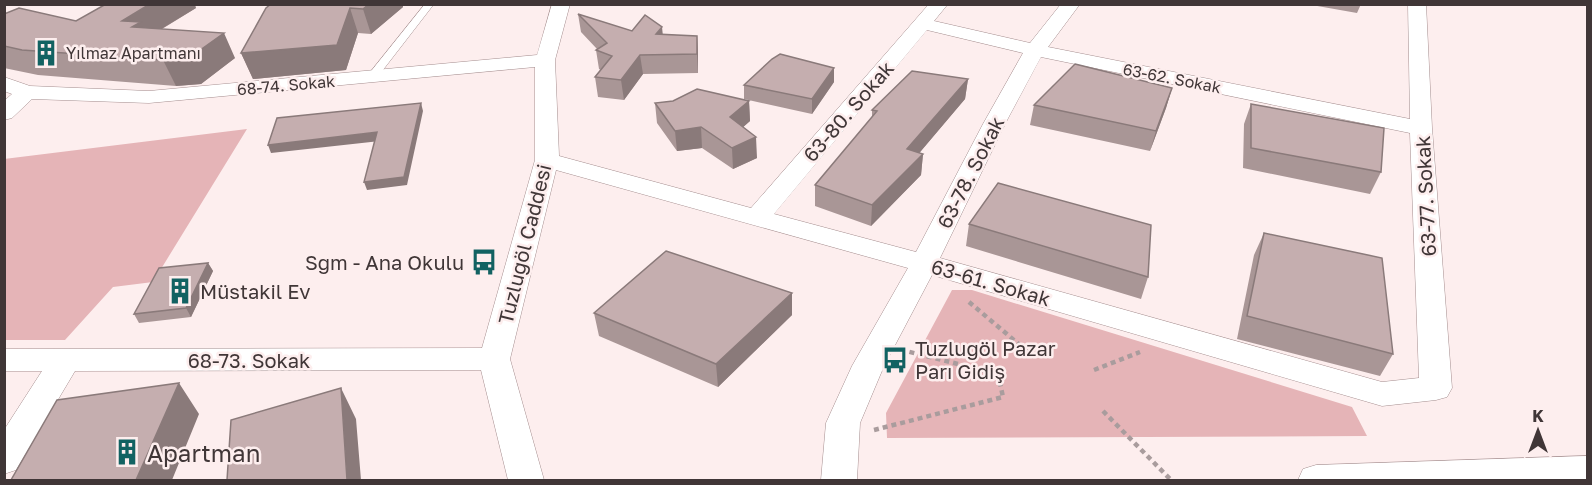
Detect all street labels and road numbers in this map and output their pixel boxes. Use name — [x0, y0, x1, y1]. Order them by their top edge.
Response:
street label: 63-80. Sokak — [798, 56, 898, 166]
street label: 63-62. Sokak — [1121, 59, 1223, 97]
street label: 68-74. Sokak — [236, 71, 336, 99]
street label: 63-78. Sokak — [932, 112, 1008, 232]
street label: 63-77. Sokak — [1410, 135, 1440, 257]
street label: Tuzlugöl Caddesi — [492, 161, 556, 327]
street label: 63-61. Sokak — [929, 254, 1053, 310]
street label: 68-73. Sokak — [188, 348, 310, 372]

